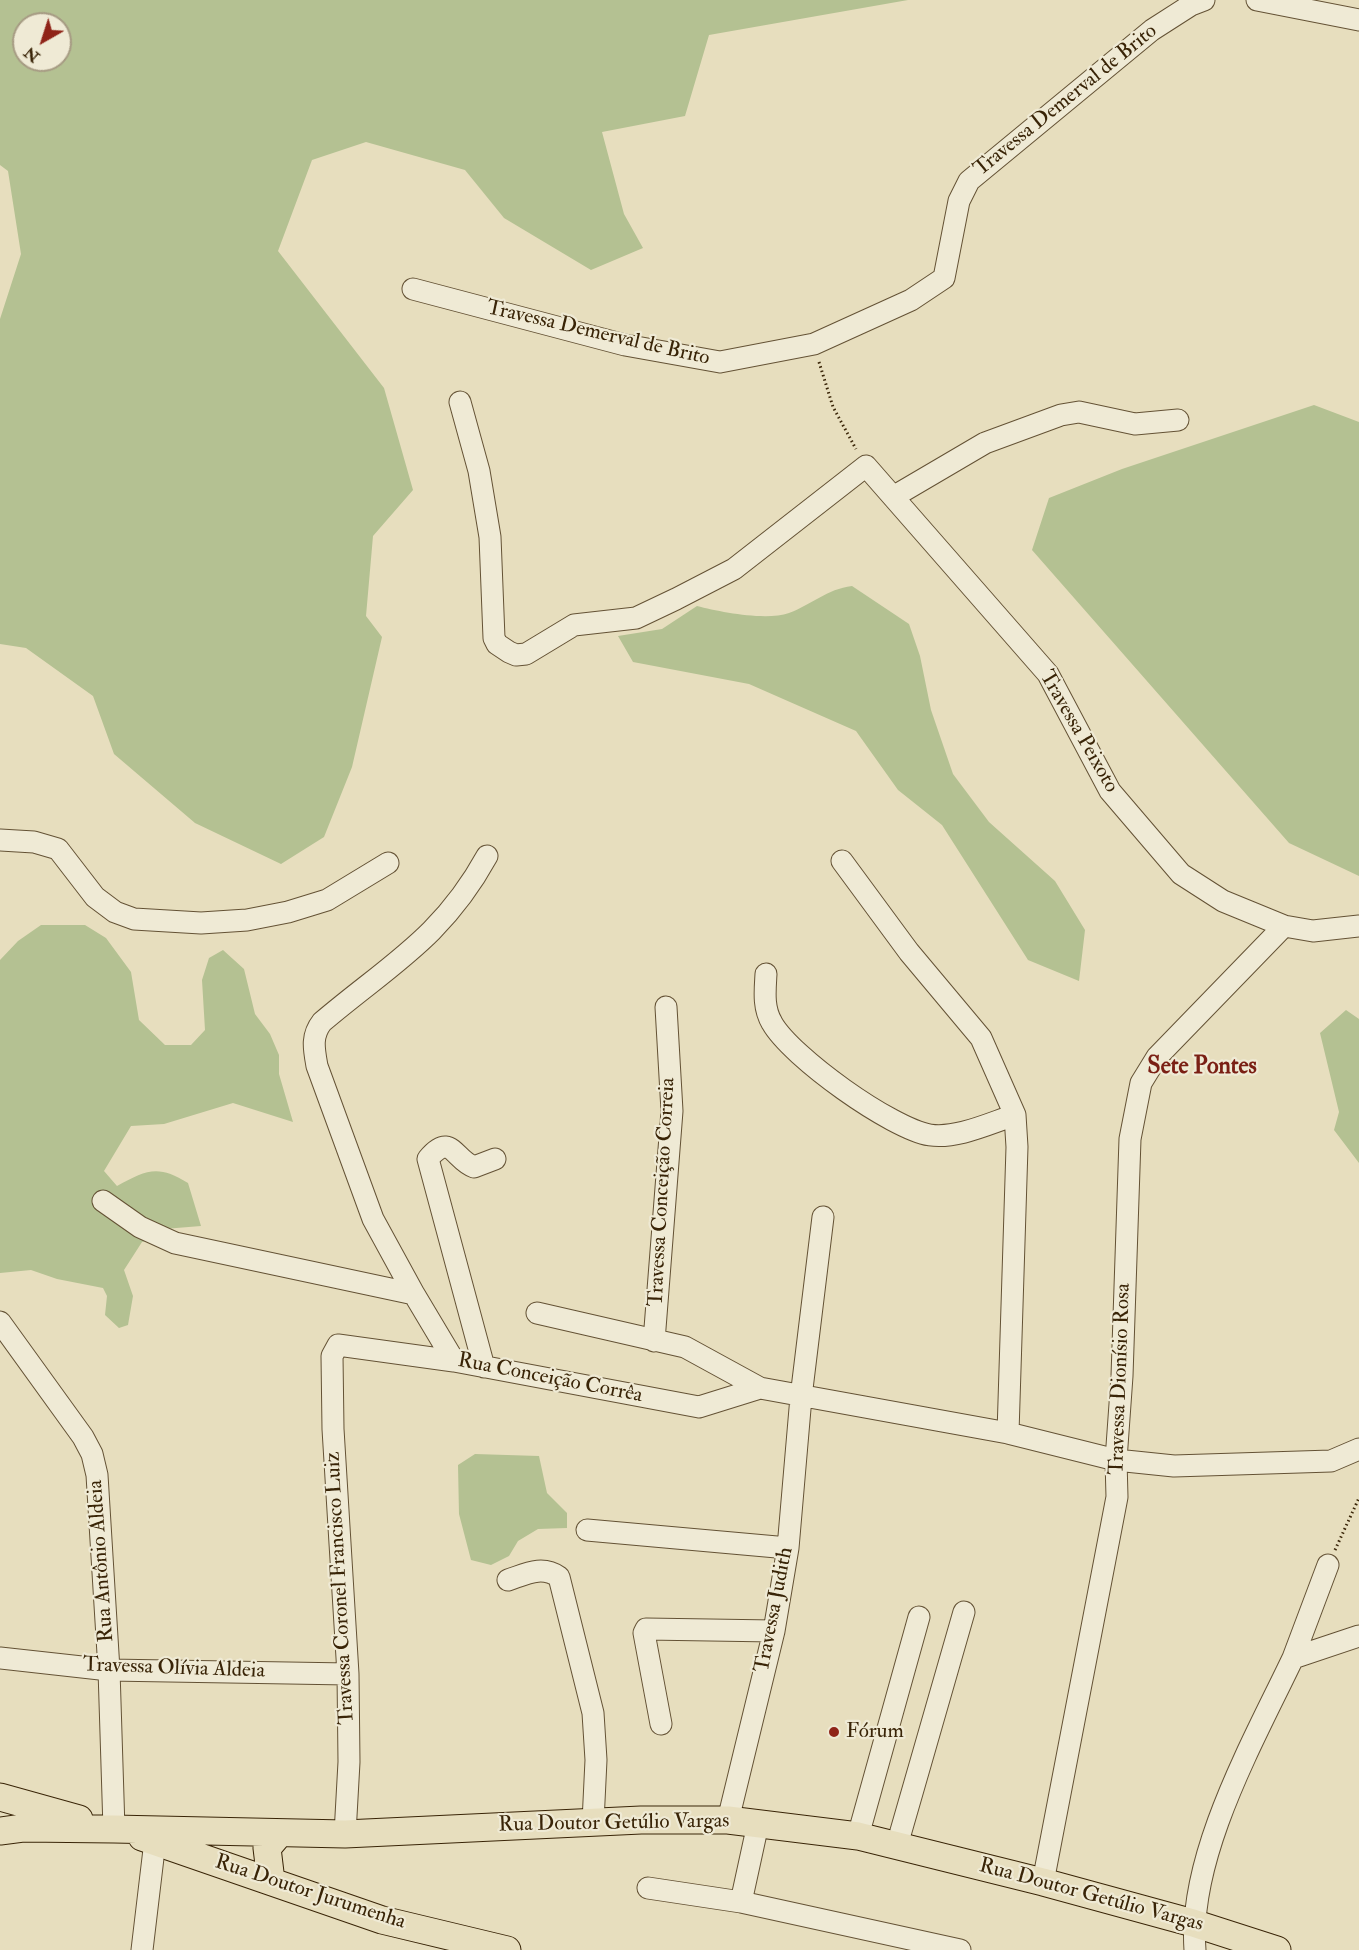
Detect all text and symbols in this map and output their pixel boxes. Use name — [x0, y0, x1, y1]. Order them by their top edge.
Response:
north arrow — [12, 12, 72, 72]
street label: Travessa Demerval de Brito — [969, 19, 1163, 183]
text: N — [20, 42, 44, 67]
street label: Travessa Demerval de Brito — [484, 296, 712, 372]
street label: Travessa Peixoto — [1033, 667, 1123, 797]
district label: Sete Pontes — [1147, 1054, 1257, 1082]
street label: Travessa Conceição Correia — [644, 1077, 682, 1307]
street label: Travessa Dionísio Rosa — [1105, 1283, 1137, 1475]
street label: Rua Conceição Corrêa — [455, 1349, 645, 1409]
street label: Travessa Coronel Francisco Luiz — [321, 1451, 361, 1725]
street label: Rua Antônio Aldeia — [84, 1479, 120, 1643]
street label: Travessa Judith — [751, 1545, 799, 1675]
street label: Travessa Olívia Aldeia — [83, 1653, 265, 1685]
place label: Fórum — [846, 1719, 904, 1745]
marker: Fórum — [827, 1725, 841, 1739]
street label: Rua Doutor Getúlio Vargas — [498, 1809, 730, 1839]
street label: Rua Doutor Jurumenha — [212, 1850, 408, 1936]
street label: Rua Doutor Getúlio Vargas — [976, 1854, 1206, 1938]

